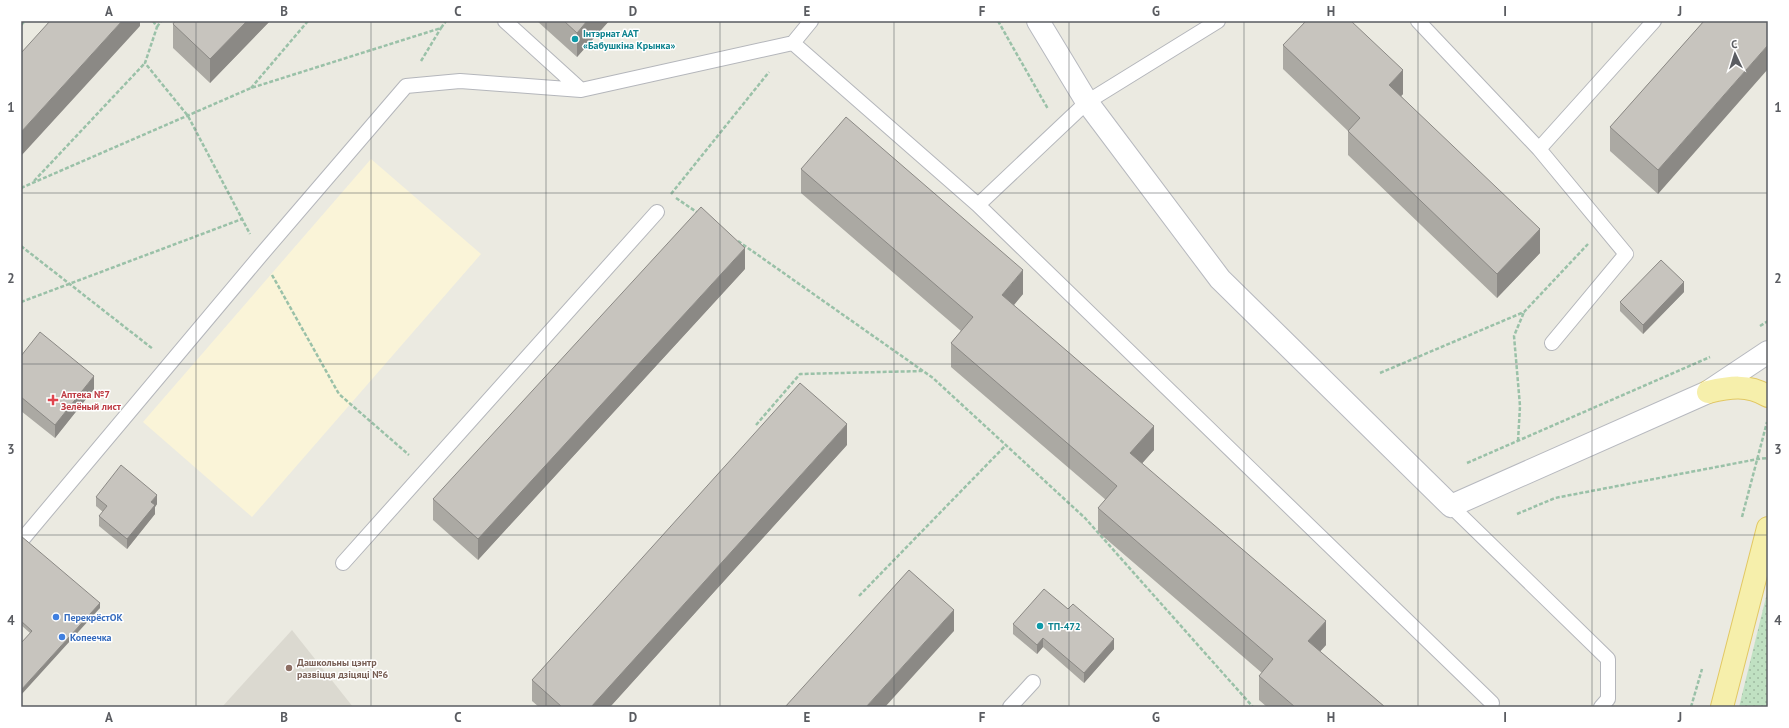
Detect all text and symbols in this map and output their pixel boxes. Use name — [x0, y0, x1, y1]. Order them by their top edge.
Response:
text: A — [105, 3, 113, 20]
text: B — [280, 3, 288, 20]
text: C — [454, 3, 462, 20]
text: D — [629, 3, 637, 20]
text: E — [804, 3, 811, 20]
text: F — [979, 3, 986, 20]
text: G — [1152, 3, 1160, 20]
text: H — [1327, 3, 1335, 20]
text: I — [1503, 3, 1507, 20]
text: J — [1677, 3, 1682, 20]
place label: Інтэрнат ААТ «Бабушкіна Крынка» — [583, 27, 675, 52]
marker: Інтэрнат ААТ «Бабушкіна Крынка» — [570, 34, 580, 44]
north arrow — [1715, 34, 1755, 74]
text: С — [1731, 37, 1738, 51]
text: 1 — [7, 99, 15, 116]
text: 1 — [1774, 99, 1782, 116]
text: 2 — [7, 270, 15, 287]
text: 2 — [1774, 270, 1782, 287]
place label: Аптека №7 Зелёный лист — [61, 388, 122, 413]
marker: Аптека №7 Зелёный лист — [48, 395, 58, 405]
text: 3 — [7, 441, 15, 458]
text: 3 — [1774, 441, 1782, 458]
place label: ПерекрёстОК — [64, 611, 123, 624]
text: 4 — [7, 612, 15, 629]
marker: ПерекрёстОК — [51, 612, 61, 622]
text: 4 — [1774, 612, 1782, 629]
place label: ТП-472 — [1048, 620, 1081, 633]
marker: ТП-472 — [1035, 621, 1045, 631]
place label: Копеечка — [70, 631, 112, 644]
marker: Копеечка — [57, 632, 67, 642]
place label: Дашкольны цэнтр развіцця дзіцяці №6 — [297, 656, 389, 681]
marker: Дашкольны цэнтр развіцця дзіцяці №6 — [284, 663, 294, 673]
text: A — [105, 709, 113, 726]
text: B — [280, 709, 288, 726]
text: C — [454, 709, 462, 726]
text: D — [629, 709, 637, 726]
text: E — [804, 709, 811, 726]
text: F — [979, 709, 986, 726]
text: G — [1152, 709, 1160, 726]
text: H — [1327, 709, 1335, 726]
text: I — [1503, 709, 1507, 726]
text: J — [1677, 709, 1682, 726]

